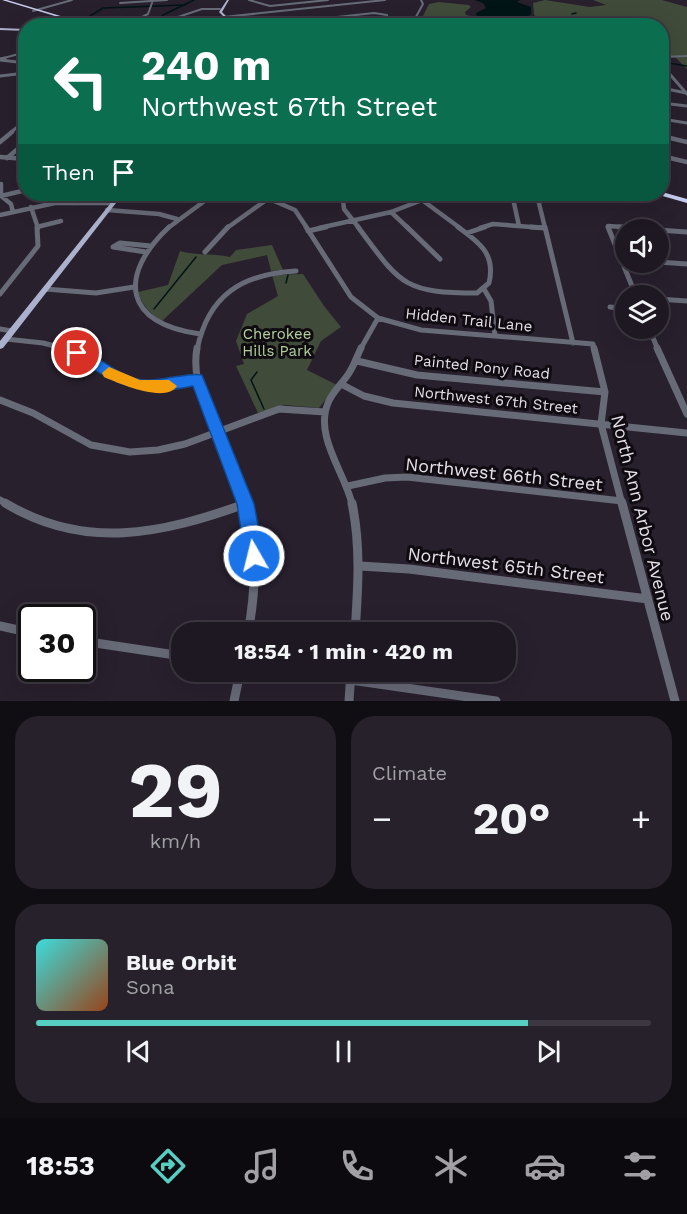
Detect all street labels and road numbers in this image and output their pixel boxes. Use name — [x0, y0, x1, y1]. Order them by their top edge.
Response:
street label: Hidden Trail Lane — [405, 304, 533, 336]
street label: Painted Pony Road — [413, 351, 551, 383]
street label: Northwest 67th Street — [413, 382, 579, 418]
street label: North Ann Arbor Avenue — [607, 413, 679, 623]
street label: Northwest 66th Street — [404, 453, 604, 495]
street label: Northwest 65th Street — [406, 543, 606, 588]

